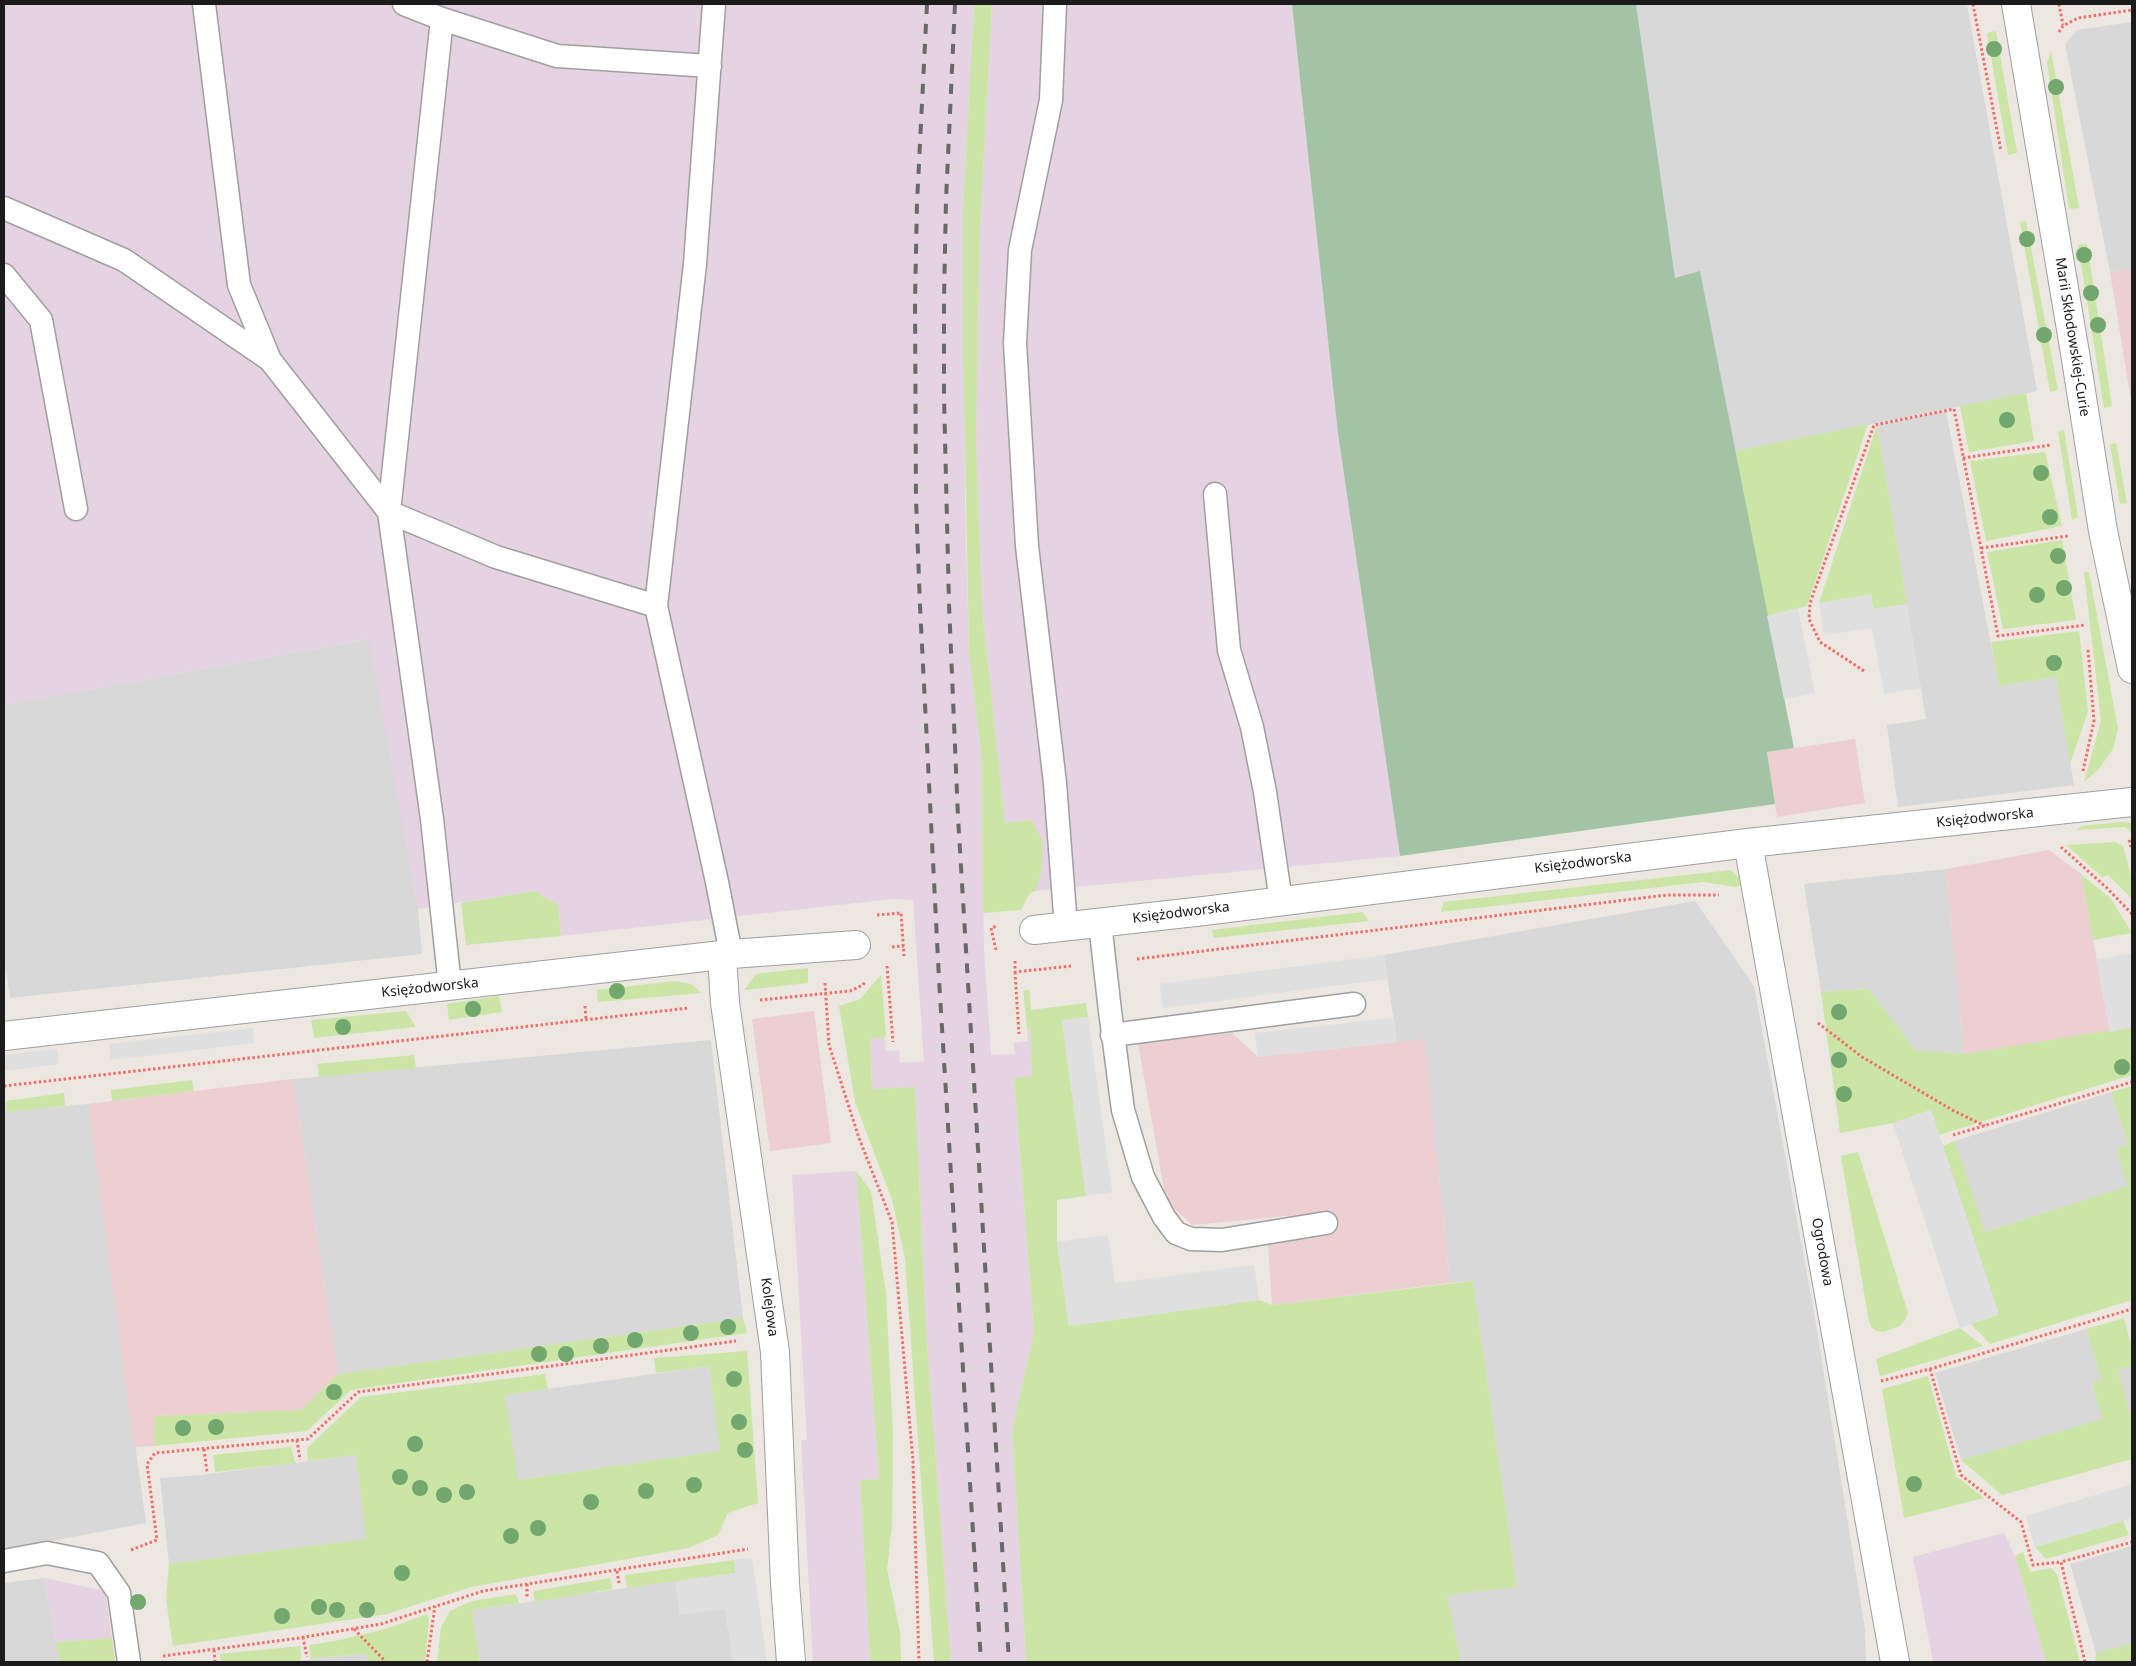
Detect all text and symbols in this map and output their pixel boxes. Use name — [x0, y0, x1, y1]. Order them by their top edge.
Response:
street label: Marii Skłodowskiej-Curie — [2051, 256, 2093, 418]
street label: Księżodworska — [1936, 805, 2034, 831]
street label: Księżodworska — [1533, 849, 1633, 877]
street label: Księżodworska — [1131, 899, 1231, 927]
street label: Księżodworska — [381, 975, 479, 1001]
street label: Ogrodowa — [1808, 1216, 1836, 1288]
street label: Kolejowa — [757, 1276, 781, 1338]

